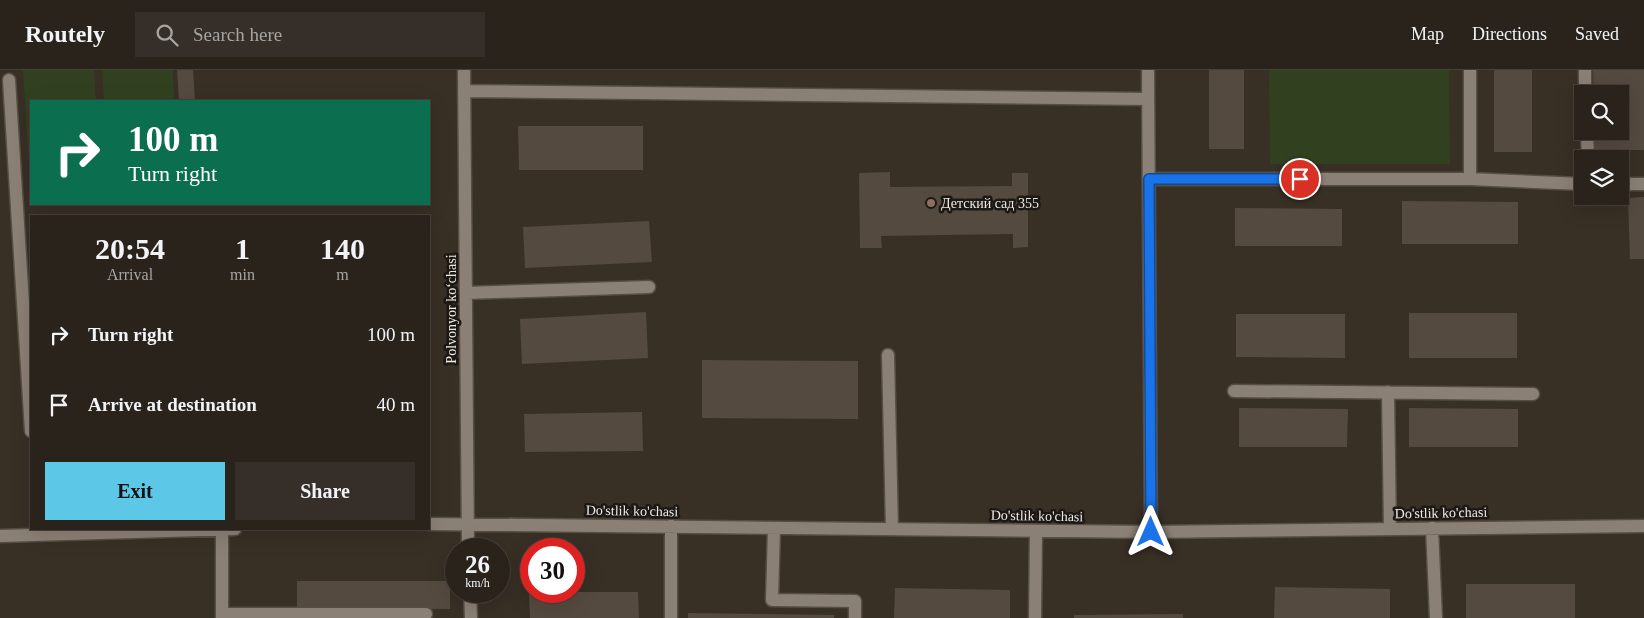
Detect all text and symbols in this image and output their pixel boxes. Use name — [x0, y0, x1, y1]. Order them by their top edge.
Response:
search box — [135, 12, 485, 57]
text: Routely — [25, 21, 105, 47]
icon: search — [153, 21, 181, 49]
text: Search here — [193, 24, 282, 45]
text: Map — [1411, 24, 1444, 44]
text: Directions — [1472, 24, 1547, 44]
text: Saved — [1575, 24, 1619, 44]
map controls — [1574, 85, 1629, 205]
button: search — [1574, 85, 1629, 140]
icon: right — [45, 120, 110, 185]
text: 100 m — [128, 120, 218, 159]
button: layers — [1574, 150, 1629, 205]
pin — [1279, 158, 1321, 200]
text: Turn right — [128, 161, 217, 186]
icon: arrive — [1286, 165, 1314, 193]
place label: Детский сад 355 — [941, 196, 1039, 211]
marker: Детский сад 355 — [925, 197, 937, 209]
text: 20:54 — [95, 232, 165, 265]
text: 1 — [235, 232, 250, 265]
text: 140 — [320, 232, 365, 265]
street label: Polvonyor koʻchasi — [444, 254, 459, 364]
text: Arrival — [107, 266, 153, 283]
text: min — [230, 266, 255, 283]
text: m — [336, 266, 349, 283]
icon: right — [45, 321, 73, 349]
text: Turn right — [88, 324, 173, 345]
text: 100 m — [367, 324, 415, 345]
icon: arrive — [45, 391, 73, 419]
text: Arrive at destination — [88, 394, 257, 415]
text: 40 m — [376, 394, 415, 415]
button: Exit — [45, 462, 225, 520]
button: Share — [235, 462, 415, 520]
street label: Do'stlik ko'chasi — [586, 503, 678, 519]
position arrow — [1124, 505, 1176, 557]
street label: Do'stlik ko'chasi — [1395, 505, 1487, 521]
street label: Do'stlik ko'chasi — [991, 508, 1083, 524]
speed limit sign: 30 — [520, 538, 585, 603]
text: 26 — [465, 551, 490, 578]
text: km/h — [465, 576, 490, 590]

